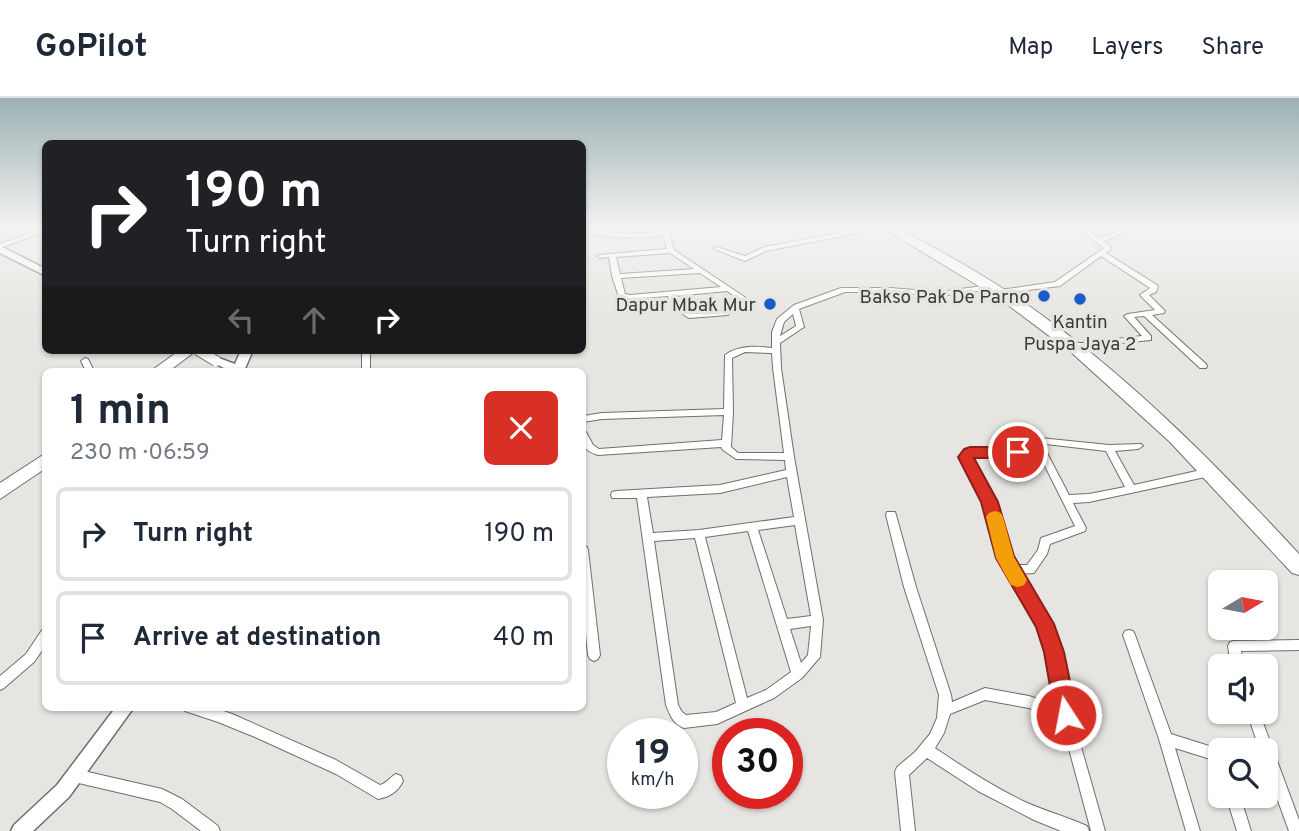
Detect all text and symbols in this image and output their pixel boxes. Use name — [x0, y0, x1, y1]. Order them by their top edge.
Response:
text: GoPilot — [35, 27, 148, 69]
text: Map — [1008, 33, 1053, 63]
text: Layers — [1091, 33, 1163, 63]
text: Share — [1201, 33, 1264, 63]
text: 190 m — [185, 163, 322, 225]
icon: right — [70, 168, 161, 259]
text: Turn right — [185, 224, 327, 264]
place label: Bakso Pak De Parno — [860, 286, 1030, 310]
marker: Bakso Pak De Parno — [1036, 288, 1052, 304]
marker: Kantin Puspa Jaya 2 — [1072, 291, 1088, 307]
place label: Dapur Mbak Mur — [615, 294, 757, 318]
marker: Dapur Mbak Mur — [762, 296, 778, 312]
icon: left — [222, 301, 260, 339]
icon: ahead — [295, 301, 333, 339]
icon: right — [368, 301, 406, 339]
place label: Kantin Puspa Jaya 2 — [1024, 311, 1136, 357]
text: 1 min — [70, 386, 171, 439]
button: close — [484, 391, 558, 465]
pin — [988, 422, 1048, 482]
icon: arrive — [999, 433, 1037, 471]
text: 230 m · 06:59 — [70, 439, 210, 468]
icon: right — [74, 515, 112, 553]
text: Turn right — [133, 518, 253, 551]
text: 190 m — [484, 518, 554, 551]
north arrow — [1208, 570, 1278, 640]
map controls — [1208, 570, 1278, 808]
icon: arrive — [74, 619, 112, 657]
text: Arrive at destination — [133, 622, 381, 655]
text: 40 m — [493, 622, 554, 655]
button: sound — [1208, 654, 1278, 724]
position arrow — [1029, 678, 1103, 752]
speed limit sign: 30 — [712, 718, 803, 809]
text: 19 — [635, 732, 670, 776]
button: search — [1208, 738, 1278, 808]
text: km/h — [631, 769, 674, 792]

